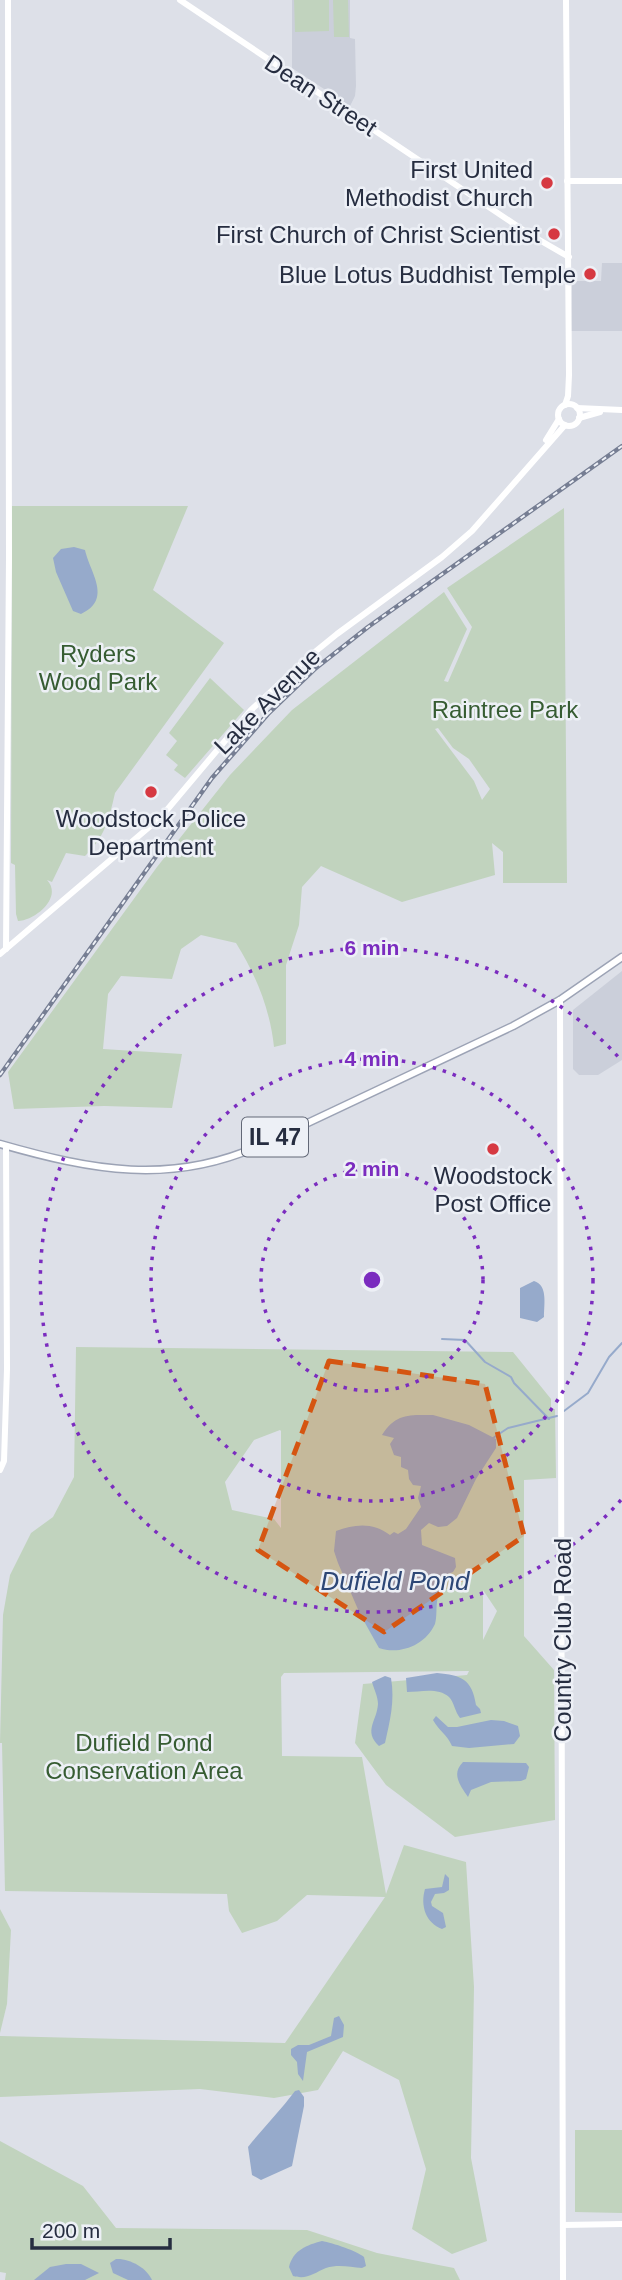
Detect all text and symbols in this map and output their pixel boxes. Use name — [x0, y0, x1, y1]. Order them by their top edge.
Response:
street label: Dean Street — [260, 49, 382, 141]
place label: First United Methodist Church — [345, 156, 533, 211]
marker: First United Methodist Church — [539, 175, 555, 191]
place label: First Church of Christ Scientist — [216, 221, 540, 248]
marker: First Church of Christ Scientist — [546, 226, 562, 242]
place label: Blue Lotus Buddhist Temple — [279, 261, 576, 288]
marker: Blue Lotus Buddhist Temple — [582, 266, 598, 282]
park label: Ryders Wood Park — [39, 640, 158, 695]
street label: Lake Avenue — [209, 643, 325, 759]
park label: Raintree Park — [432, 696, 579, 723]
marker: Woodstock Police Department — [143, 784, 159, 800]
place label: Woodstock Police Department — [56, 805, 246, 860]
text: 6 min — [345, 936, 399, 959]
text: 4 min — [345, 1047, 399, 1070]
road number: IL 47 — [242, 1118, 308, 1156]
marker: Woodstock Post Office — [485, 1141, 501, 1157]
text: 2 min — [345, 1157, 399, 1180]
place label: Woodstock Post Office — [434, 1162, 553, 1217]
centre of rings — [360, 1268, 384, 1292]
street label: Country Club Road — [549, 1538, 576, 1742]
water label: Dufield Pond — [321, 1566, 471, 1596]
park label: Dufield Pond Conservation Area — [45, 1729, 243, 1784]
scale bar — [32, 2206, 170, 2250]
text: 200 m — [42, 2219, 100, 2242]

